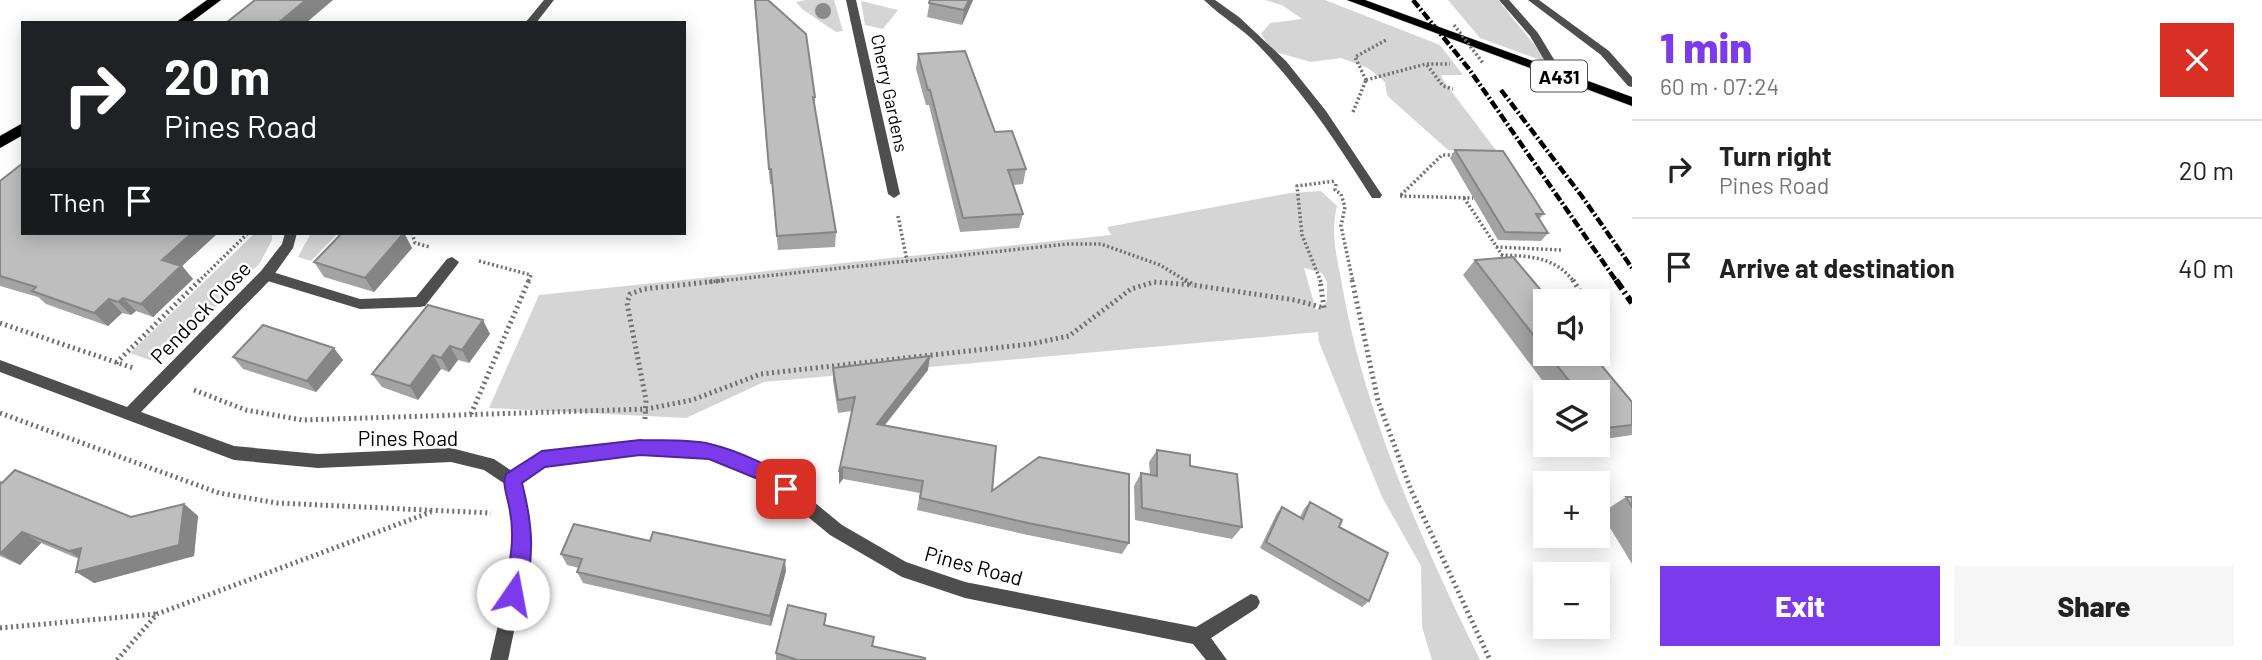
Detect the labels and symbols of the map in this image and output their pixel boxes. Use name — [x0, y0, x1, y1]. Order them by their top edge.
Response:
street label: Cherry Gardens — [867, 32, 913, 154]
road number: A431 — [1531, 60, 1587, 92]
street label: Pendock Close — [145, 255, 255, 369]
street label: Pines Road — [358, 425, 458, 450]
pin — [756, 459, 816, 519]
street label: Pines Road — [922, 540, 1026, 590]
position arrow — [476, 557, 550, 631]

